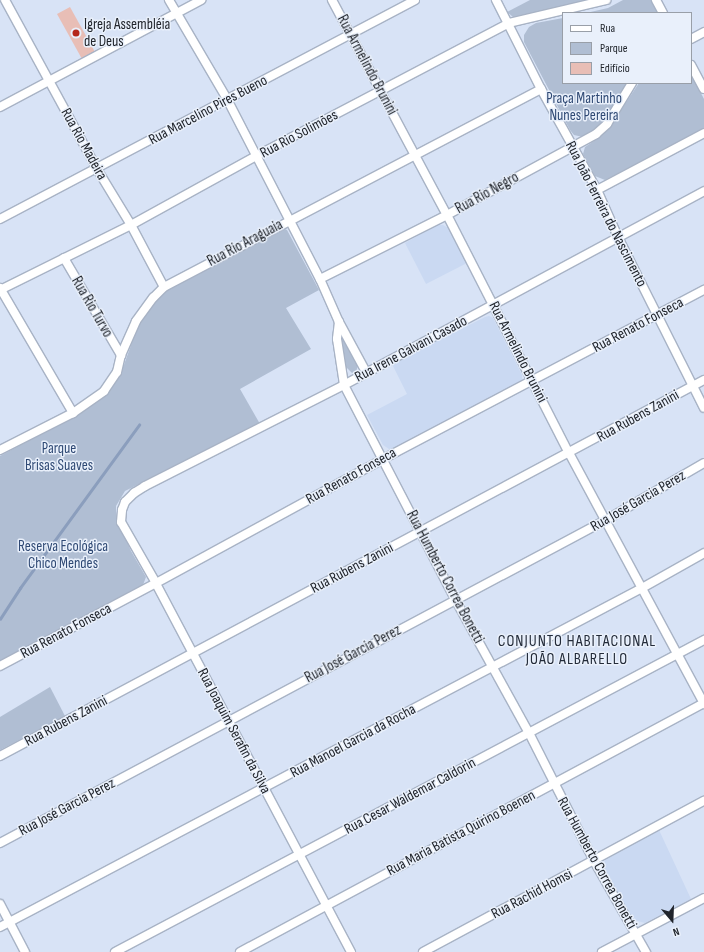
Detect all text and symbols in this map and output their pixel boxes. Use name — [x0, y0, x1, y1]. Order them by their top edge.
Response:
street label: Rua Armelindo Brunini — [333, 12, 401, 118]
legend — [562, 12, 692, 84]
place label: Igreja Assembléia de Deus — [84, 15, 170, 50]
text: Rua — [600, 21, 615, 36]
marker: Igreja Assembléia de Deus — [71, 28, 81, 38]
text: Parque — [600, 41, 628, 56]
text: Edifício — [600, 61, 630, 76]
street label: Rua Marcelino Pires Bueno — [146, 71, 270, 149]
park label: Praça Martinho Nunes Pereira — [546, 89, 622, 124]
street label: Rua Rio Madeira — [57, 105, 111, 183]
street label: Rua Rio Solimões — [257, 106, 341, 162]
street label: Rua João Ferreira do Nascimento — [561, 138, 651, 290]
street label: Rua Rio Negro — [452, 168, 522, 218]
street label: Rua Rio Araguaia — [204, 216, 286, 270]
street label: Rua Rio Turvo — [67, 273, 117, 341]
street label: Rua Renato Fonseca — [589, 293, 687, 357]
street label: Rua Armelindo Brunini — [485, 299, 551, 405]
street label: Rua Irene Galvani Casado — [352, 312, 470, 386]
street label: Rua Rubens Zanini — [594, 386, 682, 446]
park label: Parque Brisas Suaves — [25, 439, 93, 474]
street label: Rua Renato Fonseca — [303, 444, 399, 508]
street label: Rua José Garcia Perez — [587, 467, 689, 535]
street label: Rua Humberto Correa Bonetti — [402, 508, 488, 646]
park label: Reserva Ecológica Chico Mendes — [18, 537, 108, 572]
street label: Rua Rubens Zanini — [307, 539, 397, 597]
street label: Rua Renato Fonseca — [17, 599, 115, 663]
street label: Rua José Garcia Perez — [302, 621, 404, 687]
district label: CONJUNTO HABITACIONAL JOÃO ALBARELLO — [498, 632, 656, 670]
street label: Rua Joaquim Serafin da Silva — [193, 665, 275, 797]
street label: Rua Rubens Zanini — [21, 692, 111, 750]
street label: Rua Manoel Garcia da Rocha — [287, 700, 419, 782]
street label: Rua Cesar Waldemar Caldorin — [341, 754, 479, 838]
street label: Rua José Garcia Perez — [16, 774, 118, 840]
street label: Rua Maria Batista Quirino Boenen — [384, 786, 538, 880]
street label: Rua Humberto Correa Bonetti — [553, 794, 641, 932]
street label: Rua Rachid Homsi — [488, 865, 576, 923]
north arrow — [652, 900, 692, 940]
text: N — [671, 925, 681, 939]

